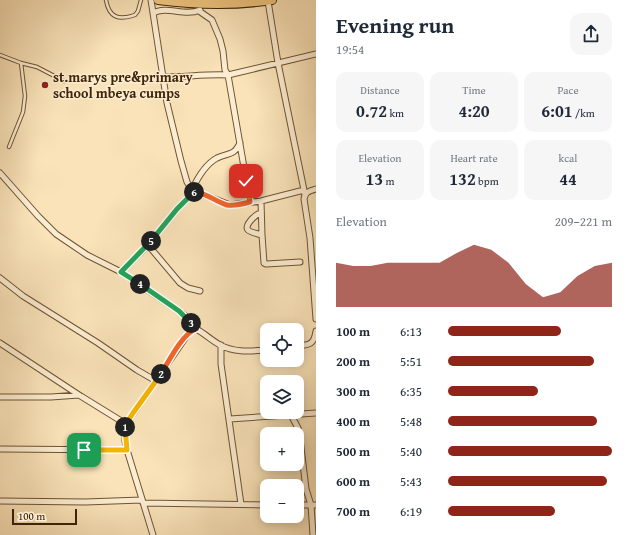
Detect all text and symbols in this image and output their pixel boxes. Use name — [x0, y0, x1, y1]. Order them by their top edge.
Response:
text: Evening run — [336, 9, 454, 41]
button: share — [570, 13, 612, 55]
text: 19:54 — [336, 40, 364, 59]
place label: st.marys pre&primary school mbeya cumps — [53, 67, 193, 103]
marker: st.marys pre&primary school mbeya cumps — [40, 80, 50, 90]
text: Distance — [360, 82, 400, 98]
text: Time — [462, 82, 486, 98]
text: Pace — [557, 82, 579, 98]
text: 0.72 — [356, 98, 387, 123]
text: 4:20 — [458, 98, 490, 123]
text: 6:01 — [541, 98, 573, 123]
text: km — [387, 105, 404, 121]
text: /km — [573, 105, 595, 121]
text: Elevation — [358, 150, 402, 166]
text: Heart rate — [450, 150, 498, 166]
text: kcal — [559, 150, 577, 166]
pin — [229, 164, 263, 198]
text: 13 — [365, 166, 383, 191]
text: 132 — [449, 166, 476, 191]
text: 44 — [559, 166, 577, 191]
icon: check — [235, 170, 257, 192]
text: m — [383, 173, 395, 189]
text: bpm — [476, 173, 499, 189]
pin: 6 — [184, 182, 204, 202]
text: 6 — [191, 184, 197, 200]
text: Elevation — [336, 212, 387, 231]
text: 209–221 m — [555, 212, 612, 231]
pin: 5 — [141, 231, 161, 251]
text: 5 — [148, 233, 154, 249]
pin: 4 — [130, 274, 150, 294]
text: 4 — [137, 276, 143, 292]
pin: 3 — [181, 313, 201, 333]
text: 3 — [188, 315, 194, 331]
text: 100 m — [336, 322, 370, 341]
text: 6:13 — [400, 322, 422, 341]
map controls — [260, 323, 304, 523]
button: locate — [260, 323, 304, 367]
text: 200 m — [336, 352, 370, 371]
text: 5:51 — [400, 352, 422, 371]
pin: 2 — [151, 364, 171, 384]
text: 2 — [158, 366, 164, 382]
button: layers — [260, 375, 304, 419]
text: 300 m — [336, 382, 370, 401]
text: 6:35 — [400, 382, 422, 401]
text: 400 m — [336, 412, 370, 431]
text: 5:48 — [400, 412, 422, 431]
pin: 1 — [115, 417, 135, 437]
text: 1 — [122, 419, 128, 435]
button: + — [260, 427, 304, 471]
pin — [67, 433, 101, 467]
icon: arrive — [73, 439, 95, 461]
text: 500 m — [336, 442, 370, 461]
text: 5:40 — [400, 442, 422, 461]
text: 600 m — [336, 472, 370, 491]
text: 5:43 — [400, 472, 422, 491]
button: − — [260, 479, 304, 523]
text: 700 m — [336, 502, 370, 521]
text: 6:19 — [400, 502, 422, 521]
scale bar — [12, 507, 77, 526]
text: 100 m — [18, 508, 45, 524]

